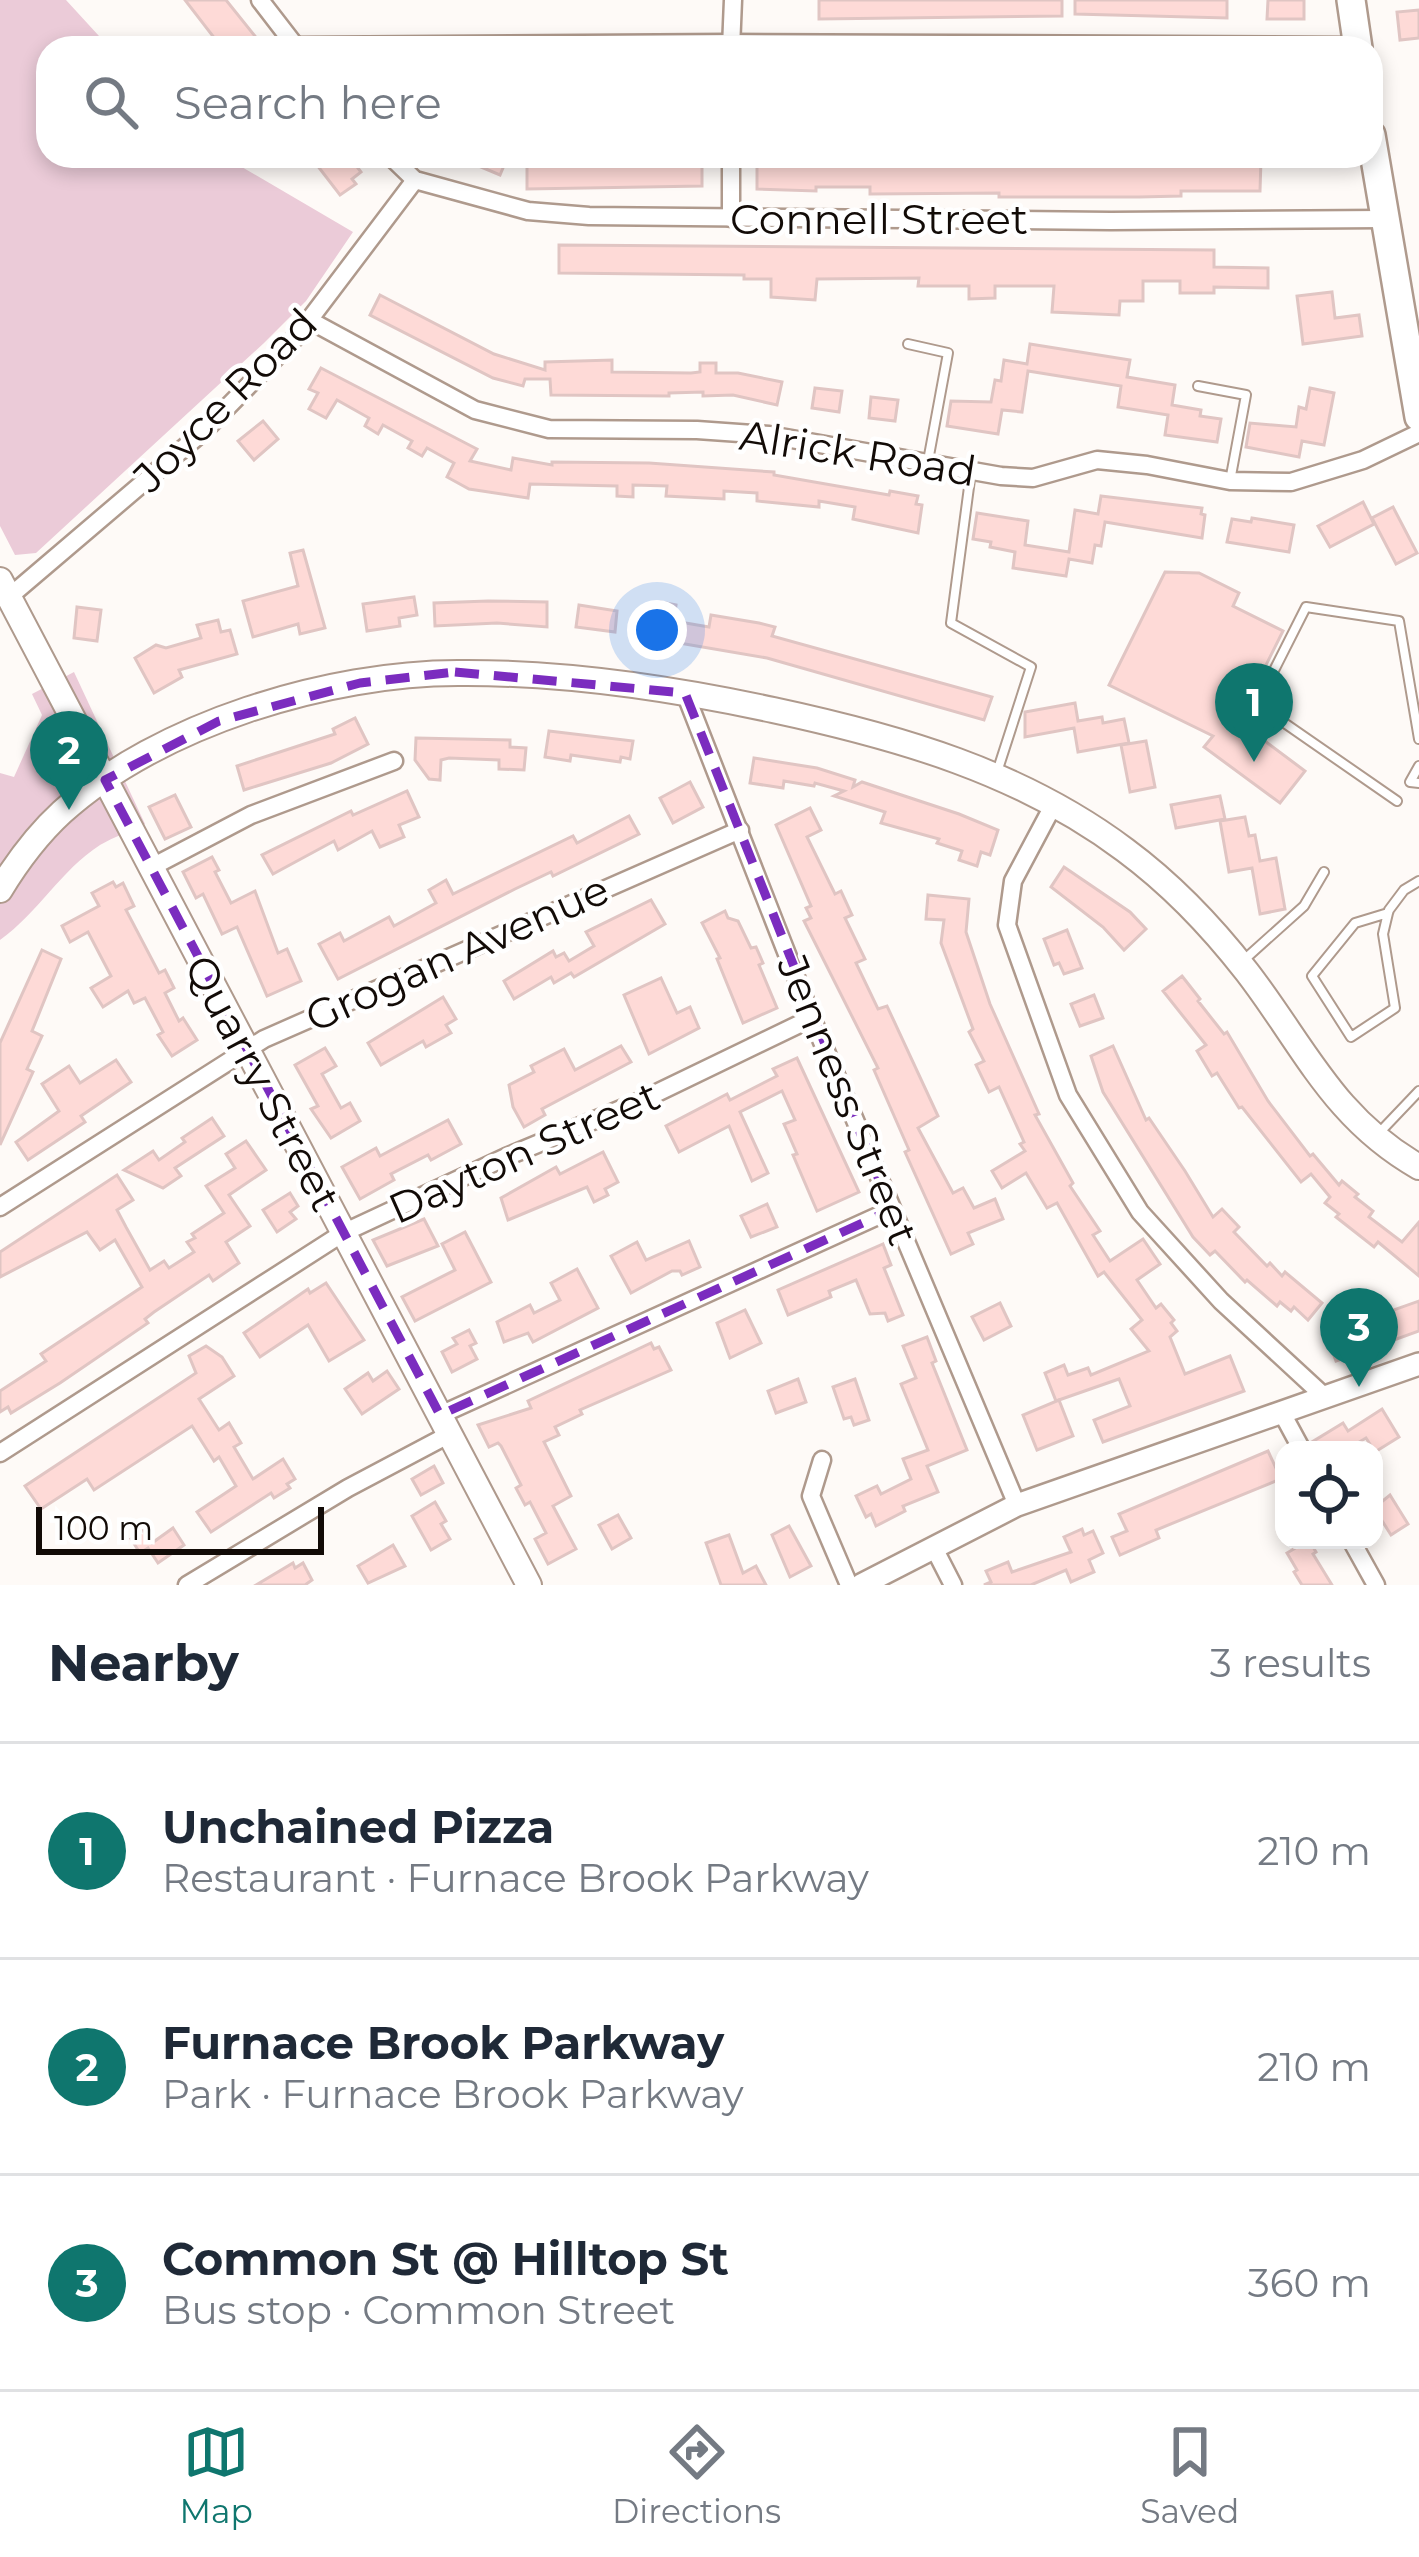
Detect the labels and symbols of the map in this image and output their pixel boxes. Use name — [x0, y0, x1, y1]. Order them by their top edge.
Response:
street label: Connell Street — [730, 193, 1028, 245]
street label: Joyce Road — [122, 297, 328, 503]
street label: Alrick Road — [736, 409, 980, 497]
your location — [627, 600, 687, 660]
pin: 1 — [1215, 663, 1293, 762]
pin: 2 — [30, 711, 108, 810]
street label: Grogan Avenue — [297, 863, 617, 1043]
street label: Quarry Street — [174, 946, 352, 1220]
street label: Jenness Street — [766, 947, 930, 1252]
street label: Dayton Street — [381, 1069, 667, 1235]
pin: 3 — [1320, 1288, 1398, 1387]
scale bar — [36, 1501, 324, 1554]

